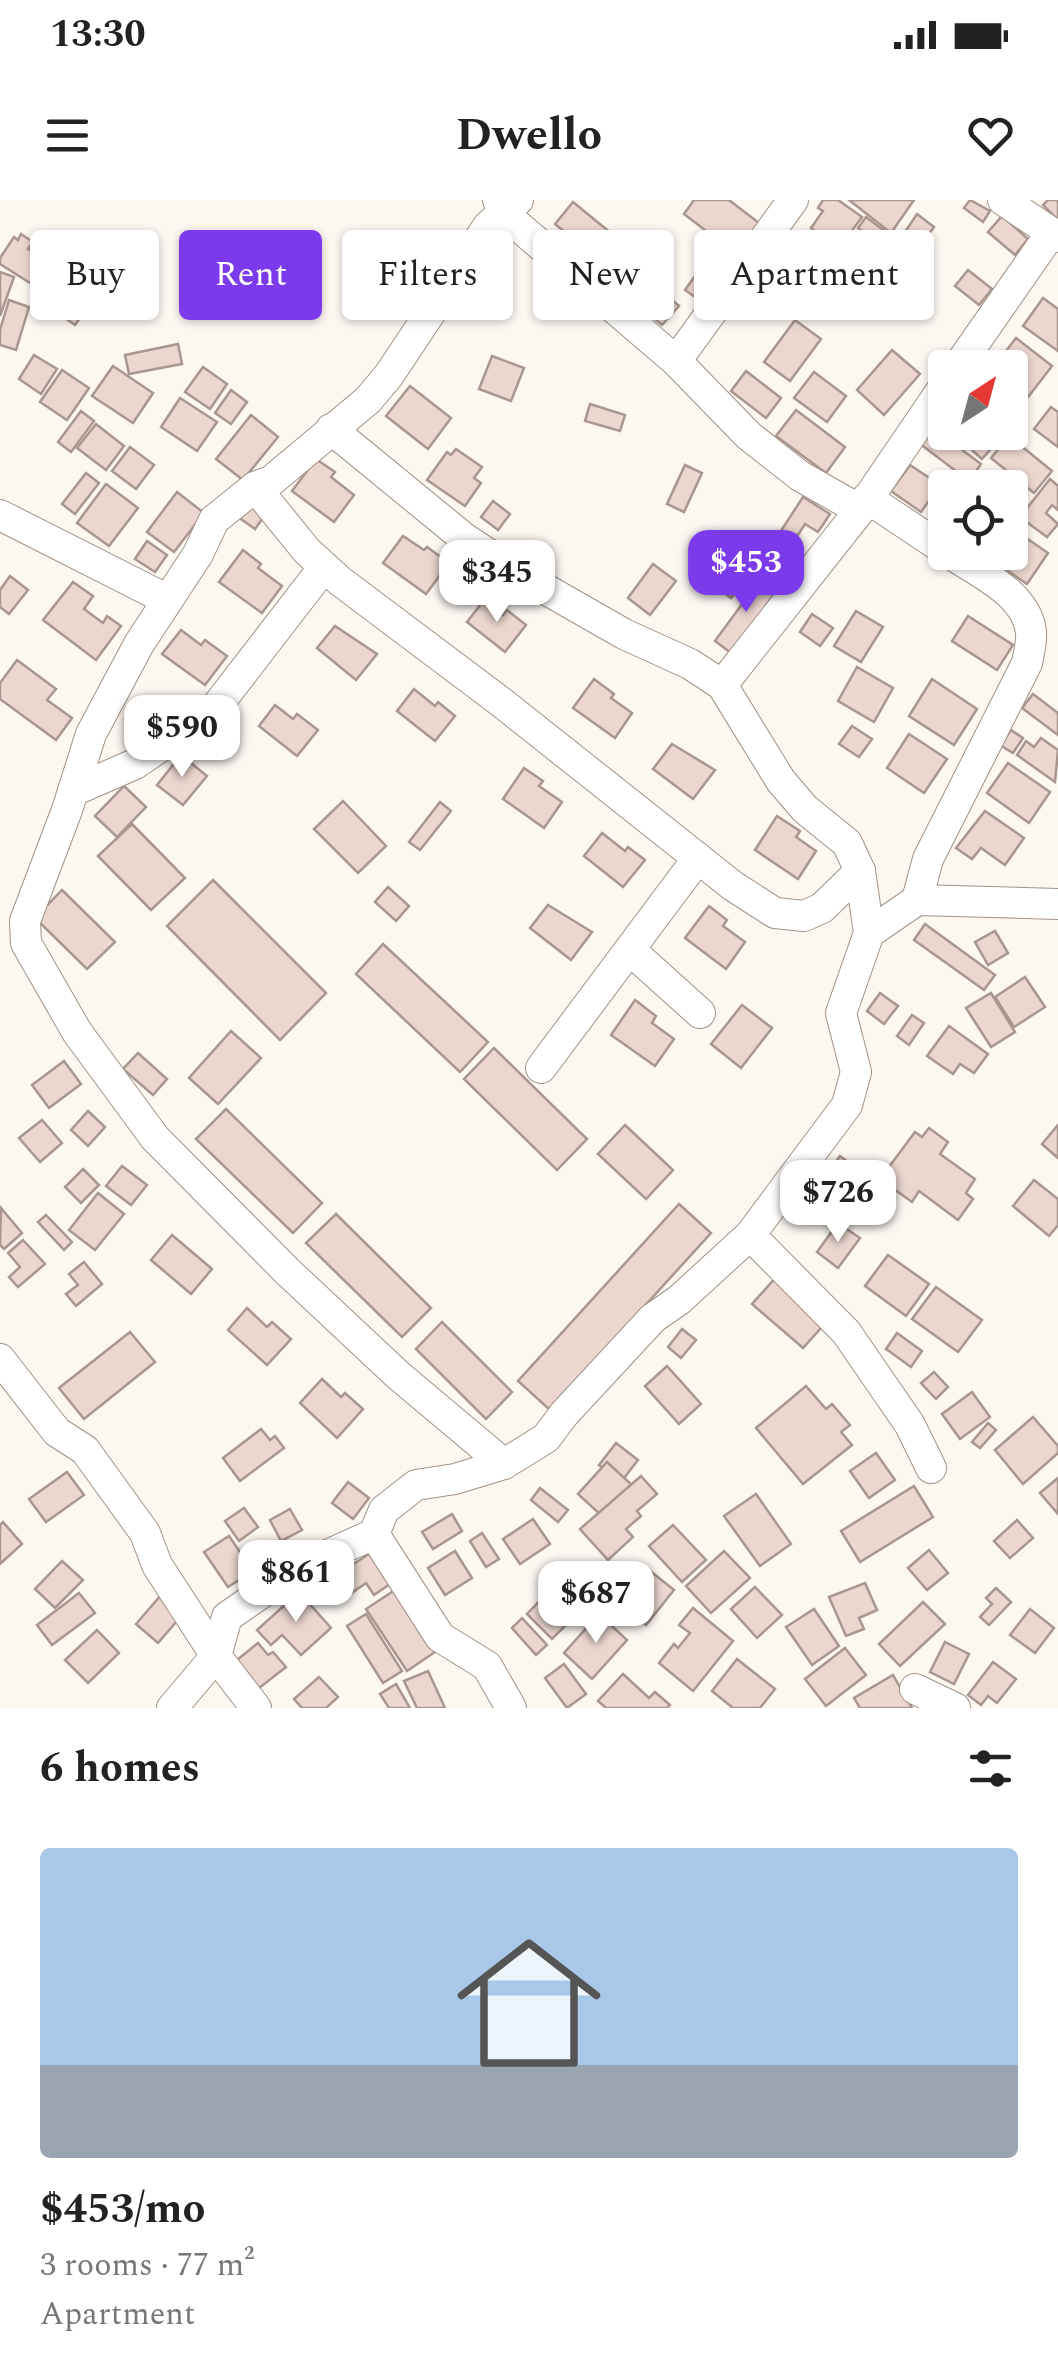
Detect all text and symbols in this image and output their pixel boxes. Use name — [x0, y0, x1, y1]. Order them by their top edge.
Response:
text: 13:30 — [50, 6, 145, 64]
text: Dwello — [456, 101, 602, 170]
icon: menu — [40, 108, 95, 163]
icon: heart — [963, 108, 1018, 163]
chip: Buy — [30, 230, 159, 320]
chip: Rent — [179, 230, 322, 320]
chip: Filters — [342, 230, 513, 320]
chip: New — [533, 230, 674, 320]
chip: Apartment — [694, 230, 934, 320]
north arrow — [928, 350, 1028, 450]
map controls — [928, 350, 1028, 570]
button: locate — [928, 470, 1028, 570]
pin: $453 — [687, 530, 805, 615]
text: $453 — [710, 538, 782, 587]
pin: $345 — [438, 540, 556, 625]
text: $345 — [461, 548, 533, 597]
pin: $590 — [123, 695, 241, 780]
text: $590 — [146, 703, 218, 752]
pin: $726 — [779, 1160, 897, 1245]
text: $726 — [802, 1168, 874, 1217]
pin: $861 — [237, 1540, 355, 1625]
text: $861 — [260, 1548, 332, 1597]
pin: $687 — [537, 1561, 655, 1646]
text: $687 — [560, 1569, 632, 1618]
text: 6 homes — [40, 1737, 200, 1800]
icon: filters — [963, 1741, 1018, 1796]
icon: home — [439, 1913, 619, 2093]
text: $453/mo — [40, 2178, 206, 2241]
text: 3 rooms · 77 m² — [40, 2241, 254, 2290]
text: Apartment — [40, 2290, 195, 2339]

